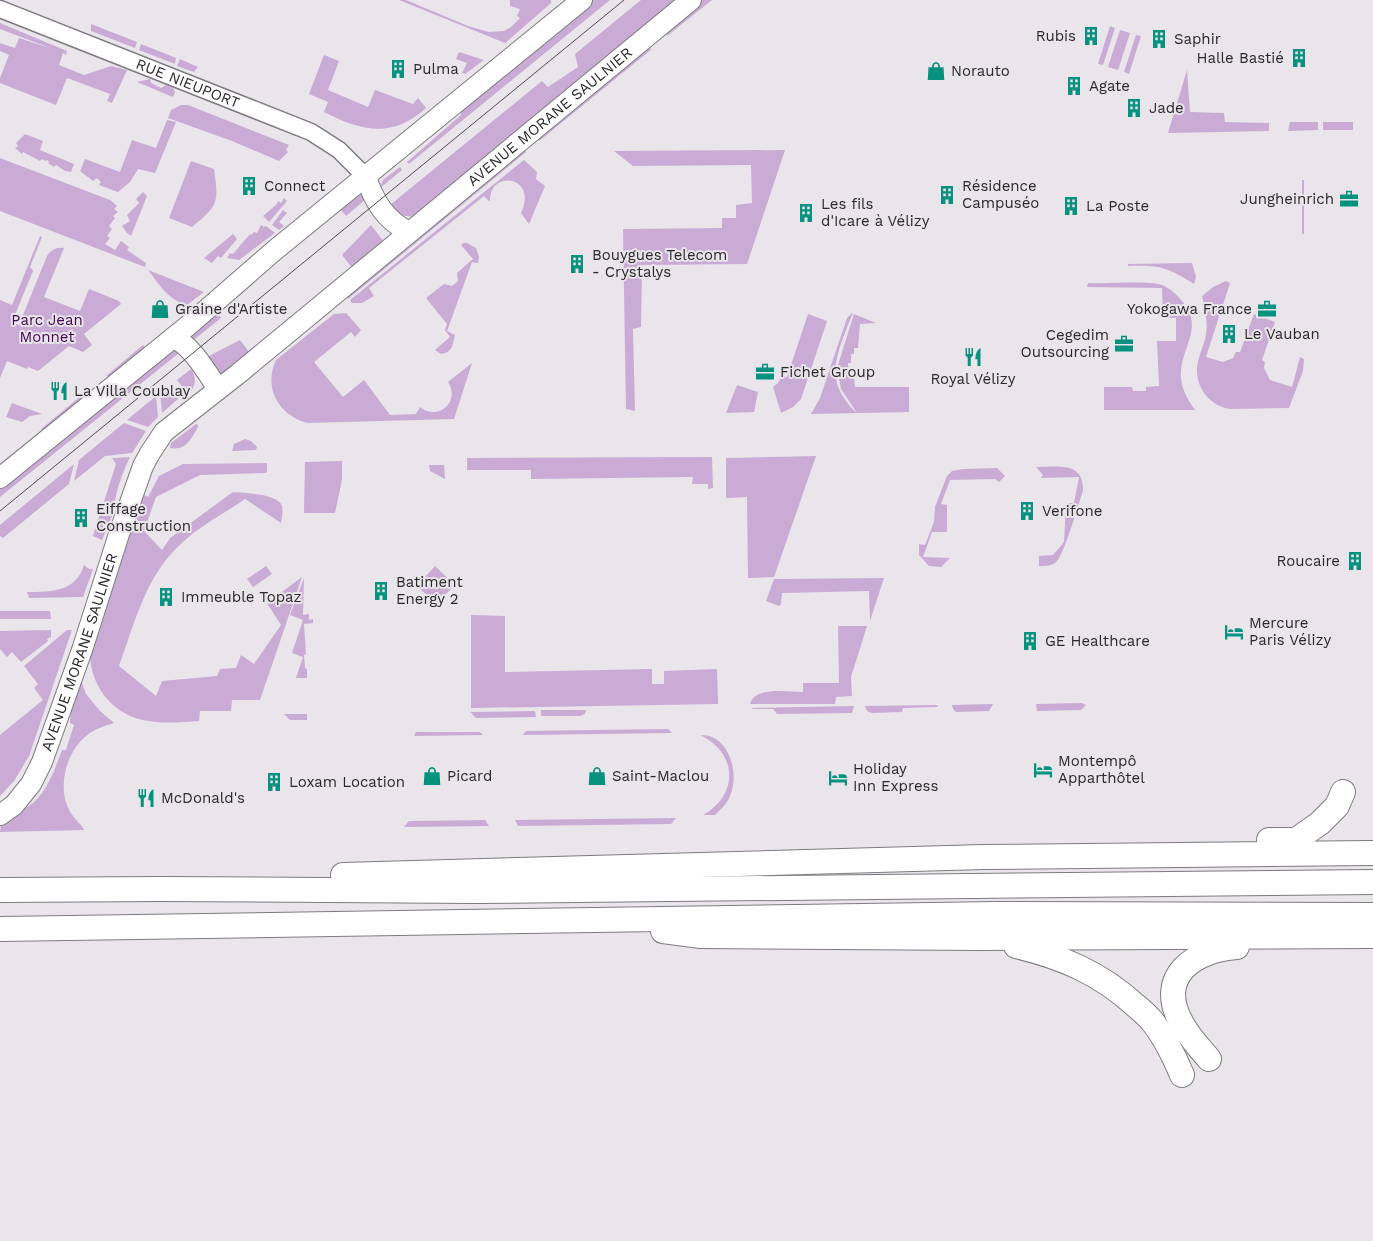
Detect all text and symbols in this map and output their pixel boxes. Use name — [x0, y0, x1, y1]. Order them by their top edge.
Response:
building icon: Rubis — [1080, 25, 1102, 47]
place label: Rubis — [1036, 27, 1076, 45]
building icon: Saphir — [1148, 28, 1170, 50]
place label: Saphir — [1174, 30, 1221, 48]
street label: AVENUE MORANE SAULNIER — [464, 43, 636, 190]
building icon: Halle Bastié — [1288, 47, 1310, 69]
place label: Halle Bastié — [1197, 49, 1284, 67]
street label: RUE NIEUPORT — [133, 55, 242, 112]
building icon: Pulma — [387, 58, 409, 80]
place label: Pulma — [413, 60, 459, 78]
shop icon: Norauto — [925, 60, 947, 82]
place label: Norauto — [951, 62, 1010, 80]
building icon: Agate — [1063, 75, 1085, 97]
place label: Agate — [1089, 77, 1130, 95]
building icon: Jade — [1123, 97, 1145, 119]
place label: Jade — [1149, 99, 1184, 117]
building icon: Connect — [238, 175, 260, 197]
place label: Connect — [264, 177, 326, 195]
place label: Résidence Campuséo — [962, 177, 1039, 212]
building icon: Résidence Campuséo — [936, 184, 958, 206]
office icon: Jungheinrich — [1338, 188, 1360, 210]
place label: Jungheinrich — [1240, 190, 1334, 208]
place label: Les fils d'Icare à Vélizy — [821, 195, 930, 230]
building icon: La Poste — [1060, 195, 1082, 217]
place label: La Poste — [1086, 197, 1149, 215]
building icon: Les fils d'Icare à Vélizy — [795, 202, 817, 224]
place label: Bouygues Telecom - Crystalys — [592, 246, 727, 281]
building icon: Bouygues Telecom - Crystalys — [566, 253, 588, 275]
shop icon: Graine d'Artiste — [149, 298, 171, 320]
office icon: Yokogawa France — [1256, 298, 1278, 320]
place label: Graine d'Artiste — [175, 300, 287, 318]
place label: Yokogawa France — [1127, 300, 1252, 318]
park label: Parc Jean Monnet — [11, 311, 83, 346]
building icon: Le Vauban — [1218, 323, 1240, 345]
place label: Le Vauban — [1244, 325, 1320, 343]
place label: Cegedim Outsourcing — [1021, 326, 1109, 361]
office icon: Cegedim Outsourcing — [1113, 333, 1135, 355]
restaurant icon: Royal Vélizy — [962, 346, 984, 368]
office icon: Fichet Group — [754, 361, 776, 383]
place label: Fichet Group — [780, 363, 875, 381]
place label: Royal Vélizy — [930, 370, 1016, 388]
restaurant icon: La Villa Coublay — [48, 380, 70, 402]
place label: La Villa Coublay — [74, 382, 190, 400]
place label: Eiffage Construction — [96, 500, 191, 535]
building icon: Verifone — [1016, 500, 1038, 522]
place label: Verifone — [1042, 502, 1102, 520]
building icon: Eiffage Construction — [70, 507, 92, 529]
building icon: Roucaire — [1344, 550, 1366, 572]
street label: AVENUE MORANE SAULNIER — [38, 551, 121, 754]
place label: Roucaire — [1277, 552, 1340, 570]
place label: Batiment Energy 2 — [396, 573, 463, 608]
building icon: Batiment Energy 2 — [370, 580, 392, 602]
building icon: Immeuble Topaz — [155, 586, 177, 608]
place label: Immeuble Topaz — [181, 588, 302, 606]
place label: Mercure Paris Vélizy — [1249, 614, 1332, 649]
hotel icon: Mercure Paris Vélizy — [1223, 621, 1245, 643]
building icon: GE Healthcare — [1019, 630, 1041, 652]
place label: GE Healthcare — [1045, 632, 1150, 650]
place label: Montempô Apparthôtel — [1058, 752, 1145, 787]
hotel icon: Montempô Apparthôtel — [1032, 759, 1054, 781]
place label: Holiday Inn Express — [853, 760, 938, 795]
shop icon: Picard — [421, 765, 443, 787]
shop icon: Saint-Maclou — [586, 765, 608, 787]
place label: Picard — [447, 767, 492, 785]
place label: Saint-Maclou — [612, 767, 709, 785]
hotel icon: Holiday Inn Express — [827, 767, 849, 789]
building icon: Loxam Location — [263, 771, 285, 793]
place label: Loxam Location — [289, 773, 405, 791]
restaurant icon: McDonald's — [135, 787, 157, 809]
place label: McDonald's — [161, 789, 245, 807]

